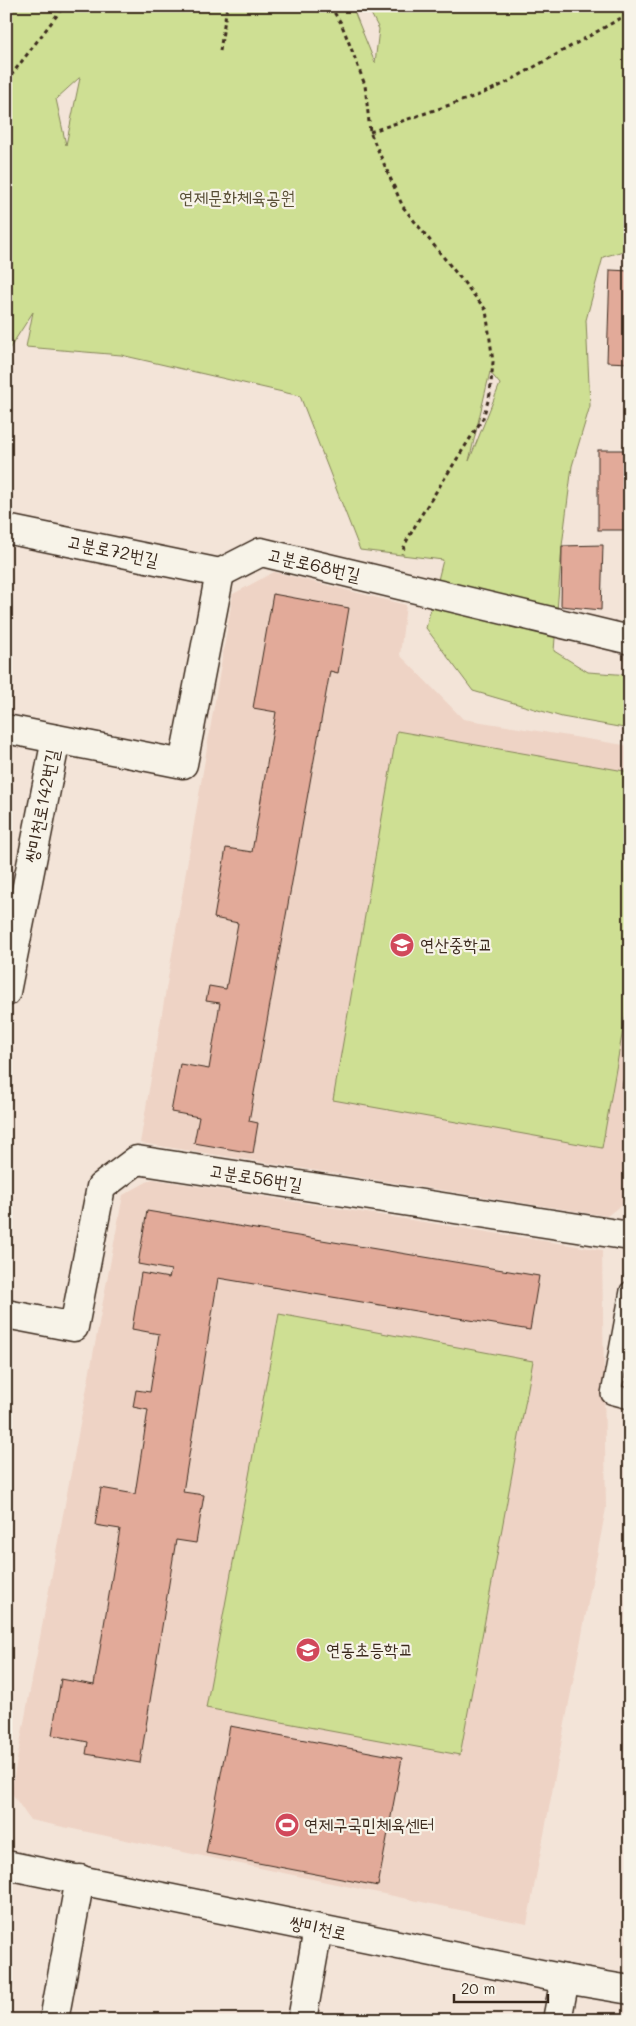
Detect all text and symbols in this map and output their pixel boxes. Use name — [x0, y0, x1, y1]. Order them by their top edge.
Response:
park label: 연제문화체육공원 — [179, 185, 295, 209]
street label: 고분로72번길 — [65, 529, 161, 571]
street label: 고분로68번길 — [266, 542, 363, 586]
street label: 쌍미천로142번길 — [18, 746, 64, 865]
school or university icon: 연산중학교 — [389, 932, 415, 958]
place label: 연산중학교 — [420, 932, 492, 956]
street label: 고분로56번길 — [208, 1158, 305, 1196]
school or university icon: 연동초등학교 — [295, 1637, 321, 1663]
place label: 연동초등학교 — [326, 1637, 413, 1661]
sports icon: 연제구국민체육센터 — [274, 1812, 300, 1838]
place label: 연제구국민체육센터 — [304, 1812, 434, 1836]
street label: 쌍미천로 — [287, 1909, 349, 1945]
scale bar — [454, 1971, 547, 2003]
text: 20 m — [461, 1978, 495, 1998]

